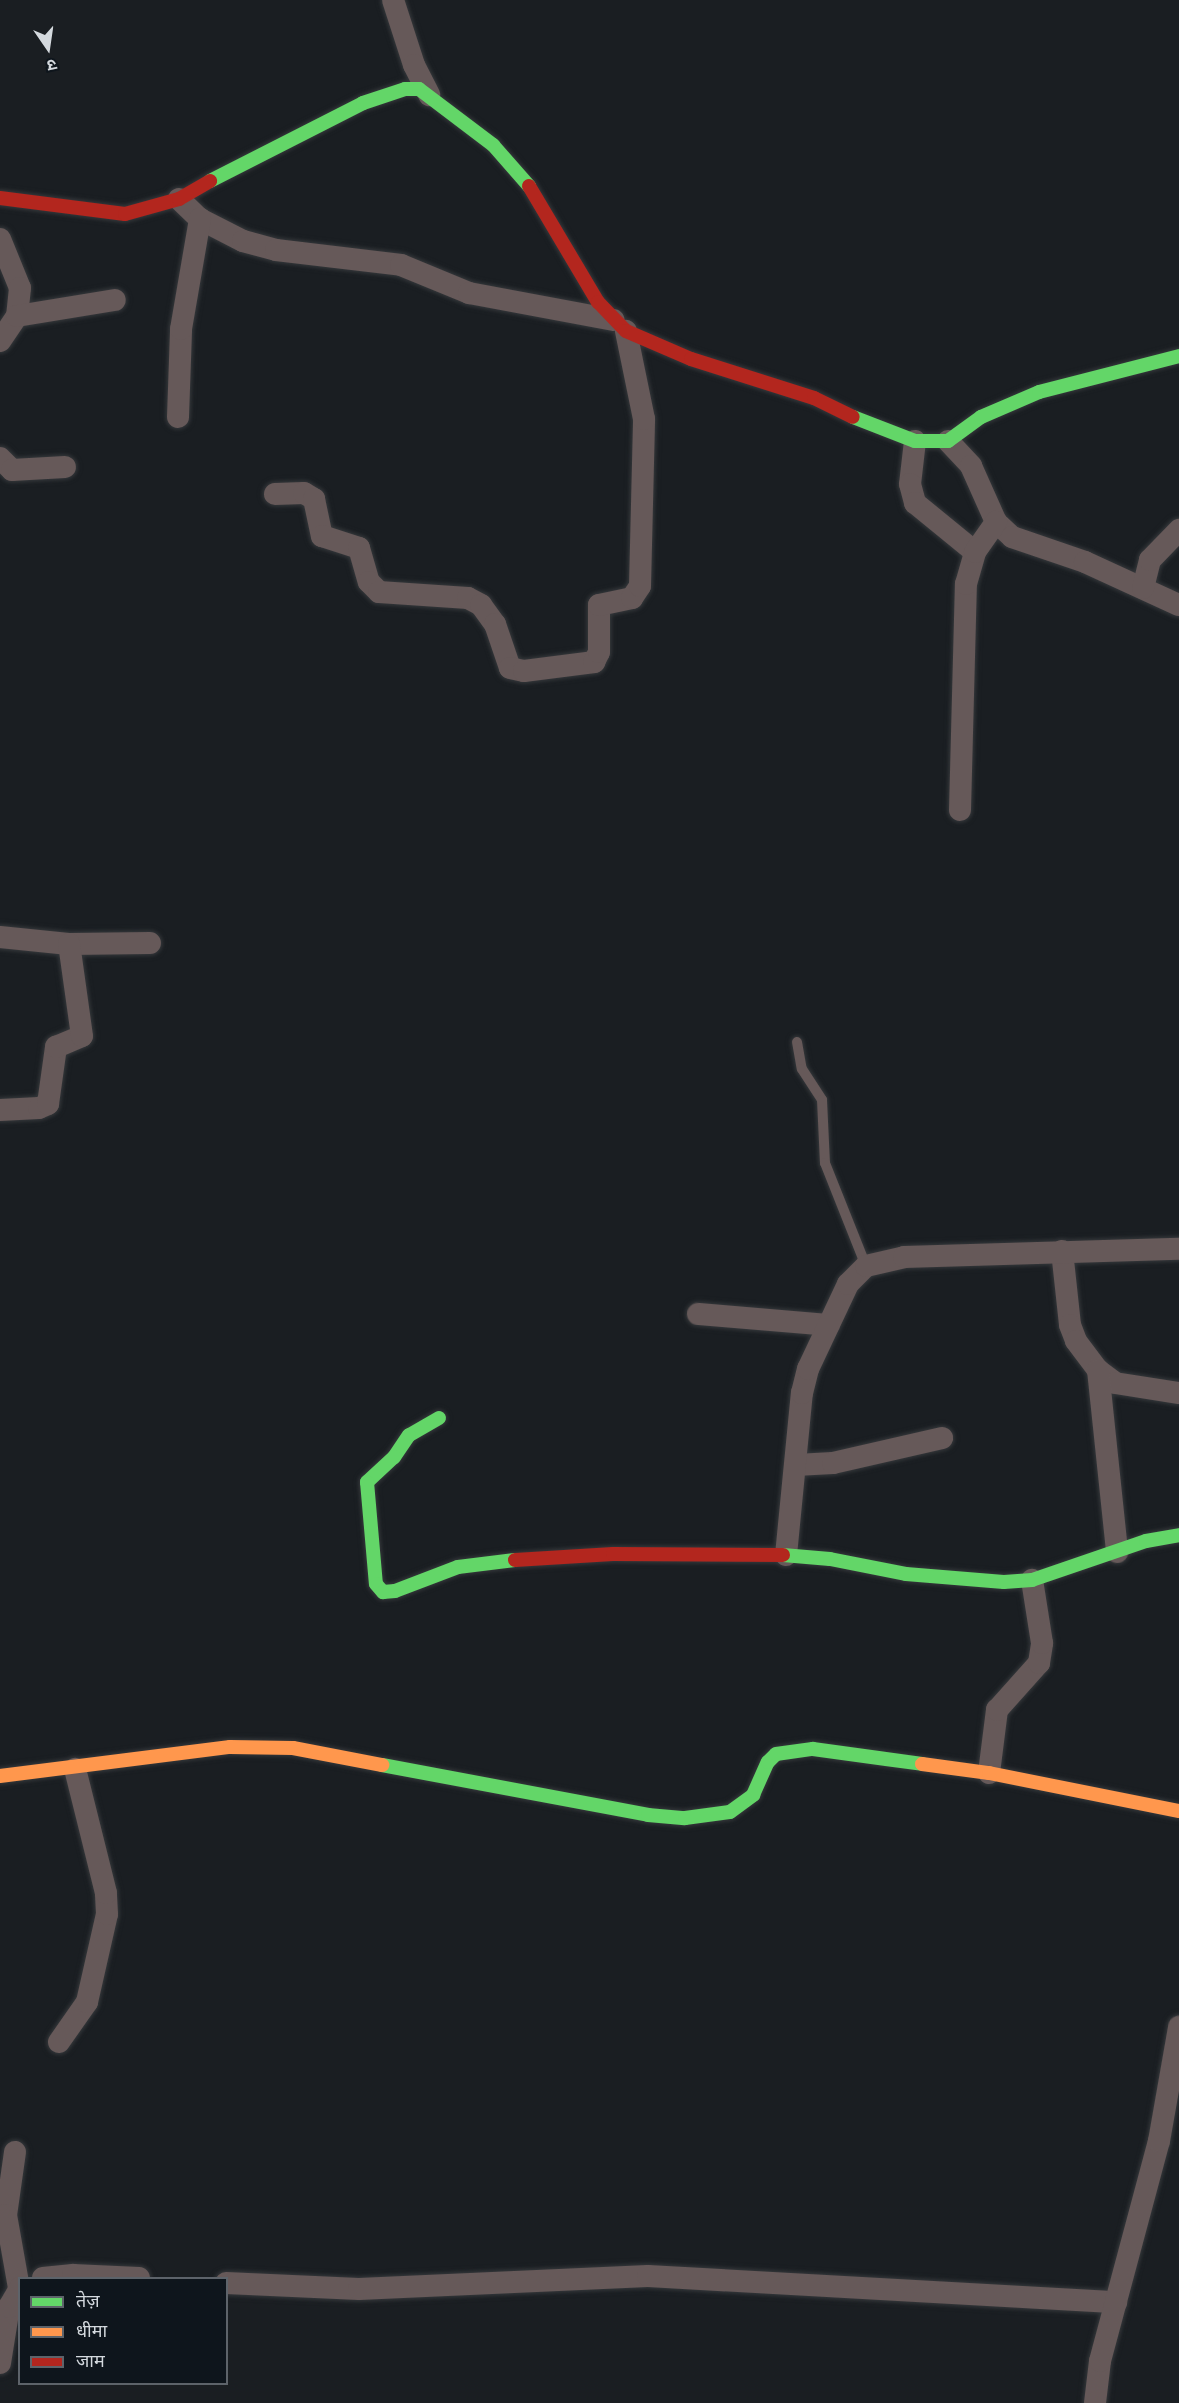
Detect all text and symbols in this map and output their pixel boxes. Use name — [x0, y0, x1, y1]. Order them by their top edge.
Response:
north arrow — [18, 18, 78, 78]
text: उ — [45, 55, 59, 76]
legend — [18, 2277, 228, 2385]
text: तेज़ — [76, 2290, 100, 2311]
text: धीमा — [76, 2320, 107, 2341]
text: जाम — [76, 2350, 105, 2371]

